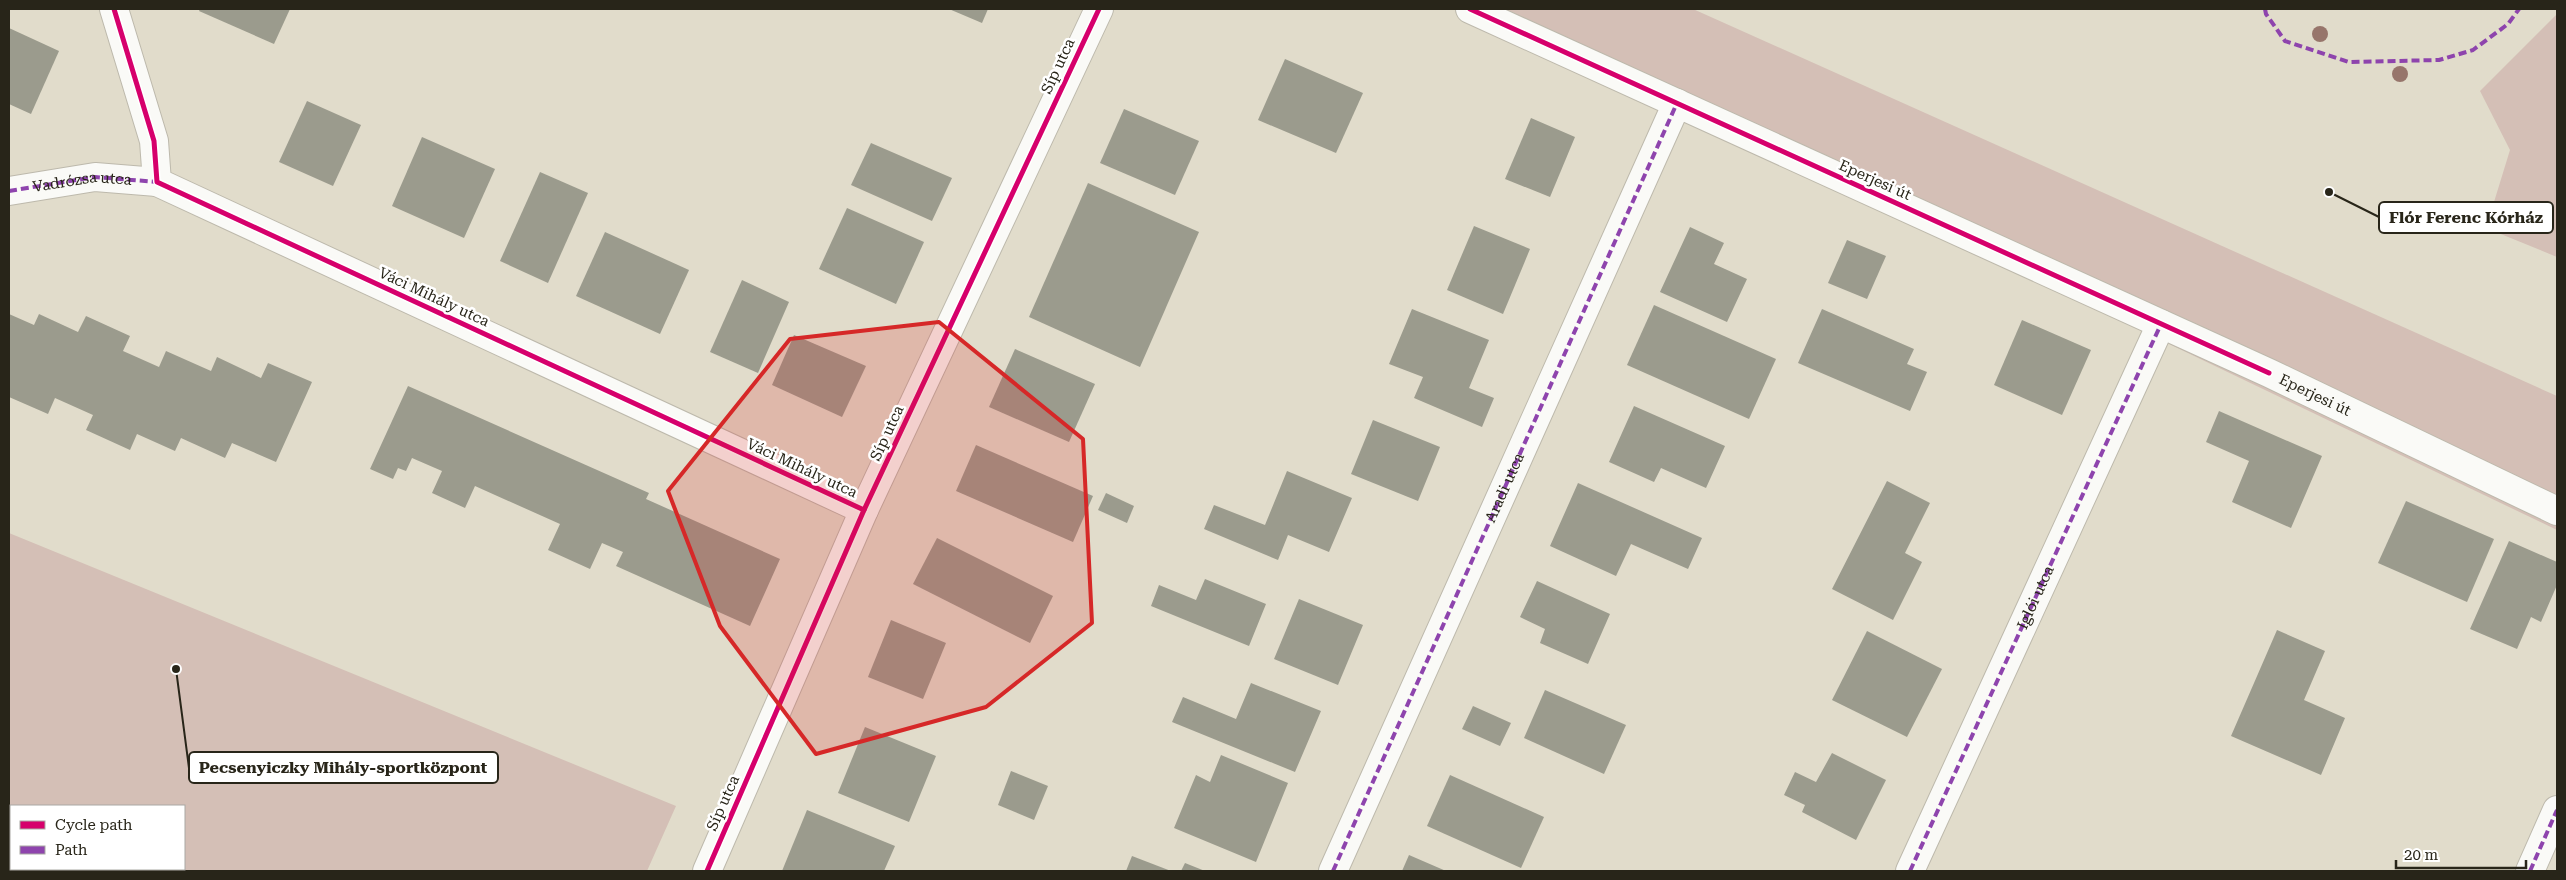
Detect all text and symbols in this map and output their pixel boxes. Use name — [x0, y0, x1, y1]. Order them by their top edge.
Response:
street label: Síp utca — [1037, 35, 1079, 97]
street label: Eperjesi út — [1836, 156, 1914, 204]
street label: Vadrózsa utca — [31, 168, 132, 196]
callout: Flór Ferenc Kórház — [2379, 202, 2553, 233]
text: Flór Ferenc Kórház — [2389, 208, 2543, 227]
street label: Váci Mihály utca — [376, 263, 492, 331]
street label: Eperjesi út — [2276, 370, 2354, 420]
street label: Síp utca — [866, 402, 908, 464]
street label: Váci Mihály utca — [744, 434, 860, 502]
street label: Aradi utca — [1481, 450, 1528, 525]
street label: Iglói utca — [2013, 563, 2058, 632]
callout: Pecsenyiczky Mihály-sportközpont — [189, 752, 498, 783]
text: Pecsenyiczky Mihály-sportközpont — [199, 758, 488, 777]
street label: Síp utca — [703, 772, 743, 834]
legend — [10, 805, 185, 870]
text: Cycle path — [55, 816, 133, 834]
scale bar — [2396, 838, 2526, 870]
text: Path — [55, 841, 88, 859]
text: 20 m — [2404, 846, 2439, 864]

